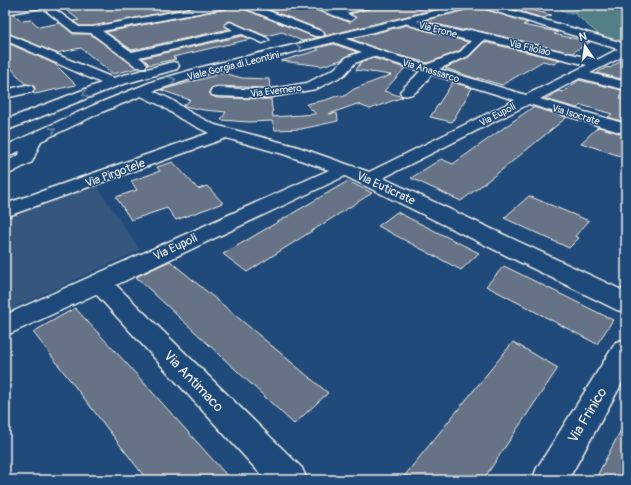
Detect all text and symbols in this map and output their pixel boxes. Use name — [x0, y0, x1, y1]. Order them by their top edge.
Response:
street label: Via Erone — [417, 19, 458, 41]
north arrow — [565, 26, 605, 66]
text: N — [578, 29, 588, 44]
street label: Via Filolao — [508, 37, 552, 59]
one-way arrow — [295, 44, 302, 53]
street label: Viale Gorgia di Leontini — [186, 49, 281, 83]
street label: Via Anassarco — [401, 57, 461, 86]
one-way arrow — [169, 76, 176, 85]
street label: Via Evemero — [250, 82, 303, 100]
one-way arrow — [82, 89, 89, 97]
street label: Via Eupoli — [477, 101, 518, 129]
street label: Via Isocrate — [550, 102, 601, 128]
one-way arrow — [49, 127, 57, 135]
street label: Via Pirgotele — [83, 156, 147, 191]
street label: Via Euticrate — [354, 168, 418, 209]
street label: Via Eupoli — [151, 231, 200, 264]
street label: Via Antimaco — [160, 347, 227, 416]
street label: Via Frinico — [564, 384, 611, 446]

